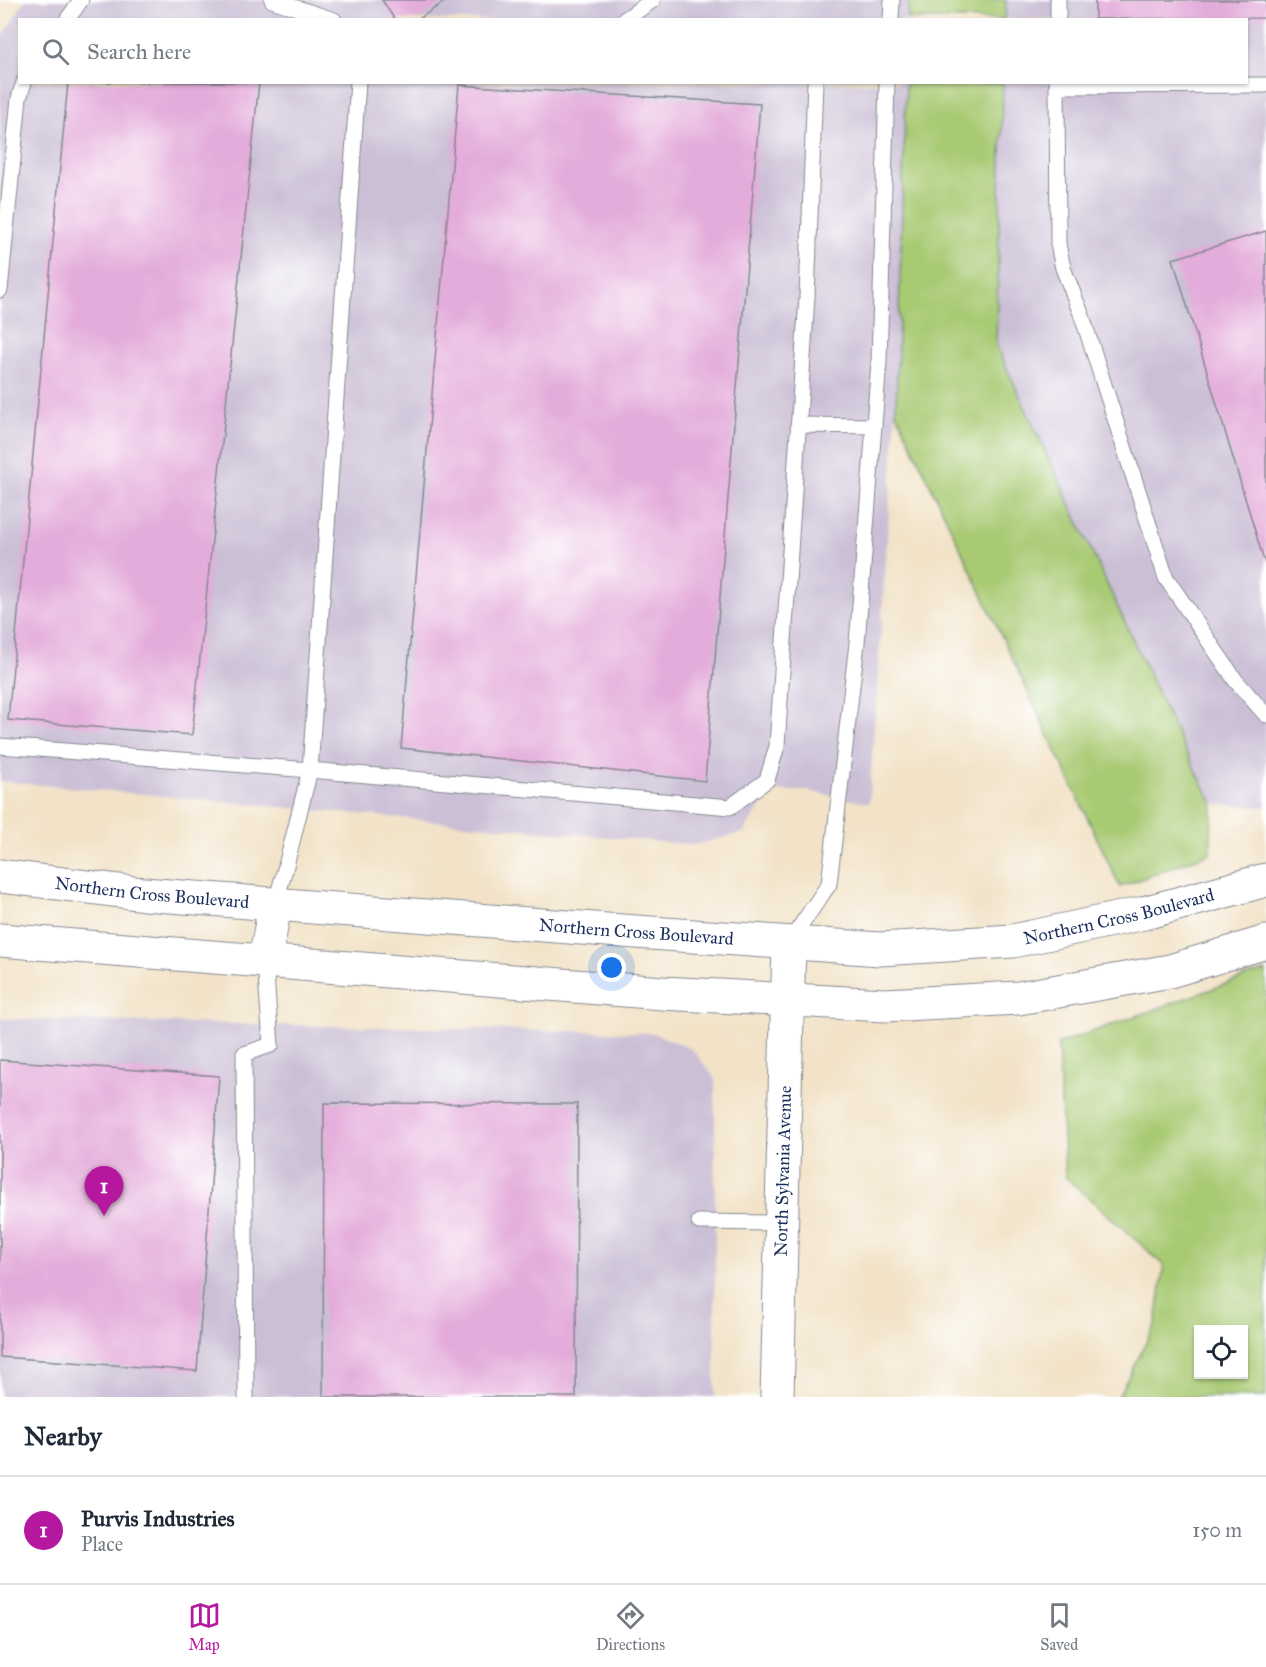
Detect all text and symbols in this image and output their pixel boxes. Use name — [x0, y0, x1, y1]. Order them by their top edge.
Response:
search box — [18, 18, 1248, 84]
icon: search — [39, 35, 72, 68]
text: Search here — [87, 38, 191, 65]
street label: Northern Cross Boulevard — [54, 872, 250, 913]
street label: Northern Cross Boulevard — [1021, 884, 1217, 949]
street label: Northern Cross Boulevard — [538, 914, 735, 950]
your location — [597, 953, 626, 982]
street label: North Sylvania Avenue — [770, 1085, 796, 1257]
pin: 1 — [84, 1166, 124, 1216]
map controls — [1194, 1325, 1248, 1379]
button: locate — [1194, 1325, 1248, 1379]
text: Nearby — [24, 1420, 102, 1452]
text: Purvis Industries — [81, 1505, 235, 1532]
text: 1 — [40, 1518, 47, 1542]
text: 150 m — [1192, 1518, 1242, 1542]
text: Place — [81, 1532, 123, 1556]
tab: Map — [188, 1599, 221, 1654]
tab: Directions — [596, 1599, 665, 1654]
tab: Saved — [1040, 1599, 1078, 1654]

